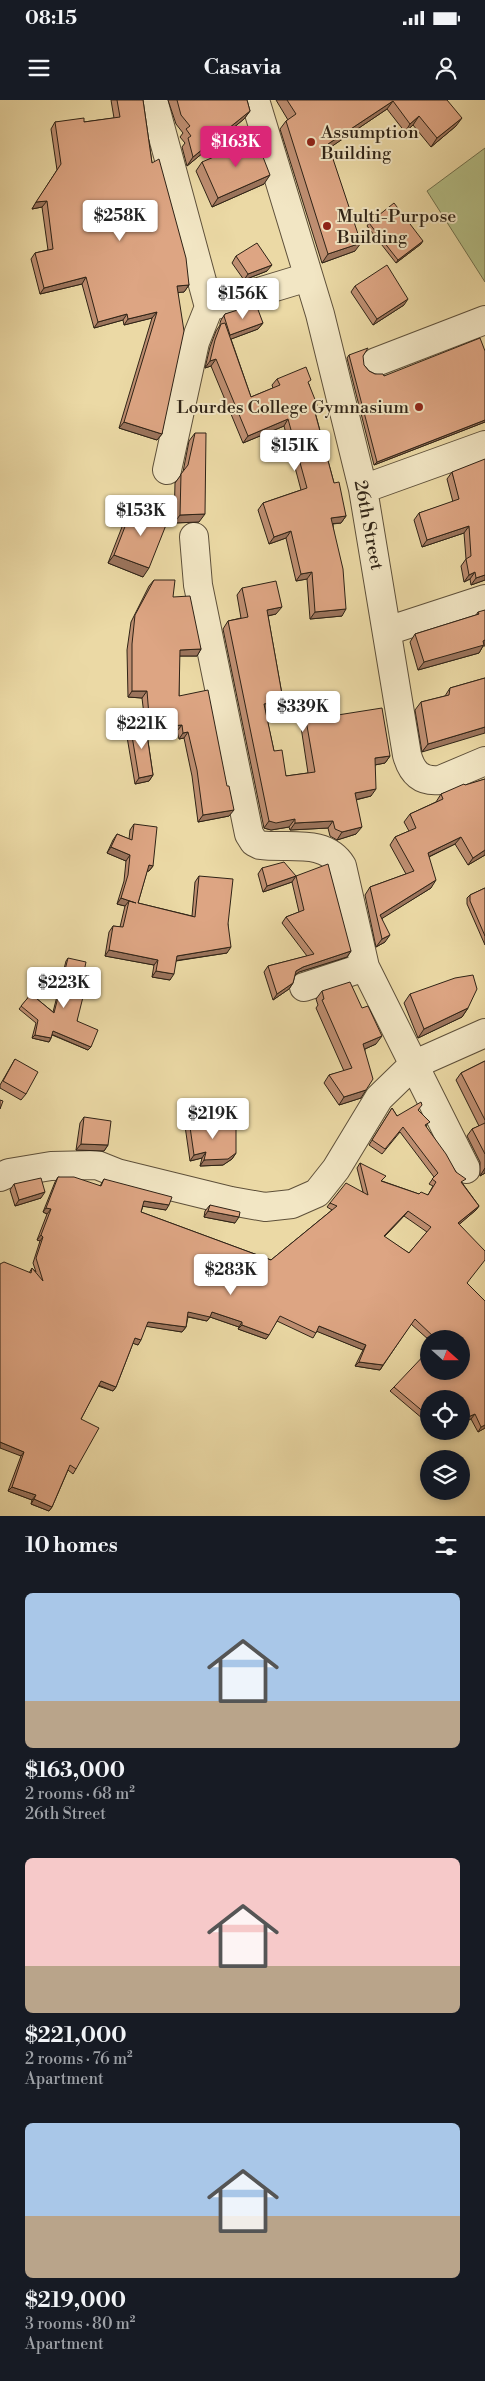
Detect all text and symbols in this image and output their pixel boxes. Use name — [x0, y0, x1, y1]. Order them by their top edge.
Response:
text: 08:15 — [25, 6, 77, 30]
icon: menu — [25, 54, 53, 82]
text: Casavia — [204, 54, 281, 81]
icon: person — [432, 54, 460, 82]
place label: Assumption Building — [320, 121, 419, 165]
pin: $163K — [201, 126, 271, 168]
text: $163K — [211, 132, 261, 152]
marker: Assumption Building — [305, 136, 317, 148]
pin: $258K — [85, 200, 155, 242]
place label: Multi-Purpose Building — [336, 205, 456, 249]
text: $258K — [94, 206, 146, 226]
marker: Multi-Purpose Building — [321, 220, 333, 232]
pin: $156K — [208, 278, 278, 320]
text: $156K — [218, 284, 268, 304]
place label: Lourdes College Gymnasium — [177, 396, 409, 419]
marker: Lourdes College Gymnasium — [413, 401, 425, 413]
pin: $151K — [260, 430, 330, 472]
text: $151K — [271, 436, 319, 456]
street label: 26th Street — [349, 478, 389, 573]
pin: $153K — [106, 494, 176, 537]
text: $153K — [116, 501, 166, 521]
pin: $339K — [268, 690, 338, 733]
text: $339K — [277, 697, 329, 717]
pin: $221K — [107, 708, 177, 750]
text: $221K — [117, 714, 167, 734]
pin: $223K — [29, 966, 99, 1009]
text: $223K — [38, 973, 90, 993]
pin: $219K — [178, 1098, 248, 1140]
text: $219K — [188, 1104, 238, 1124]
pin: $283K — [196, 1254, 266, 1296]
text: $283K — [205, 1260, 257, 1280]
north arrow — [420, 1330, 470, 1380]
map controls — [420, 1330, 470, 1500]
button: locate — [420, 1390, 470, 1440]
button: layers — [420, 1450, 470, 1500]
icon: filters — [432, 1532, 460, 1560]
text: 10 homes — [25, 1533, 118, 1559]
icon: home — [198, 1626, 288, 1716]
text: $163,000 — [25, 1758, 125, 1784]
text: 2 rooms · 68 m² — [25, 1784, 135, 1804]
text: 26th Street — [25, 1804, 106, 1824]
icon: home — [198, 1891, 288, 1981]
text: $221,000 — [25, 2023, 127, 2049]
text: 2 rooms · 76 m² — [25, 2049, 133, 2069]
text: Apartment — [25, 2069, 104, 2089]
icon: home — [198, 2156, 288, 2246]
text: $219,000 — [25, 2288, 126, 2314]
text: 3 rooms · 80 m² — [25, 2314, 135, 2334]
text: Apartment — [25, 2334, 104, 2354]

